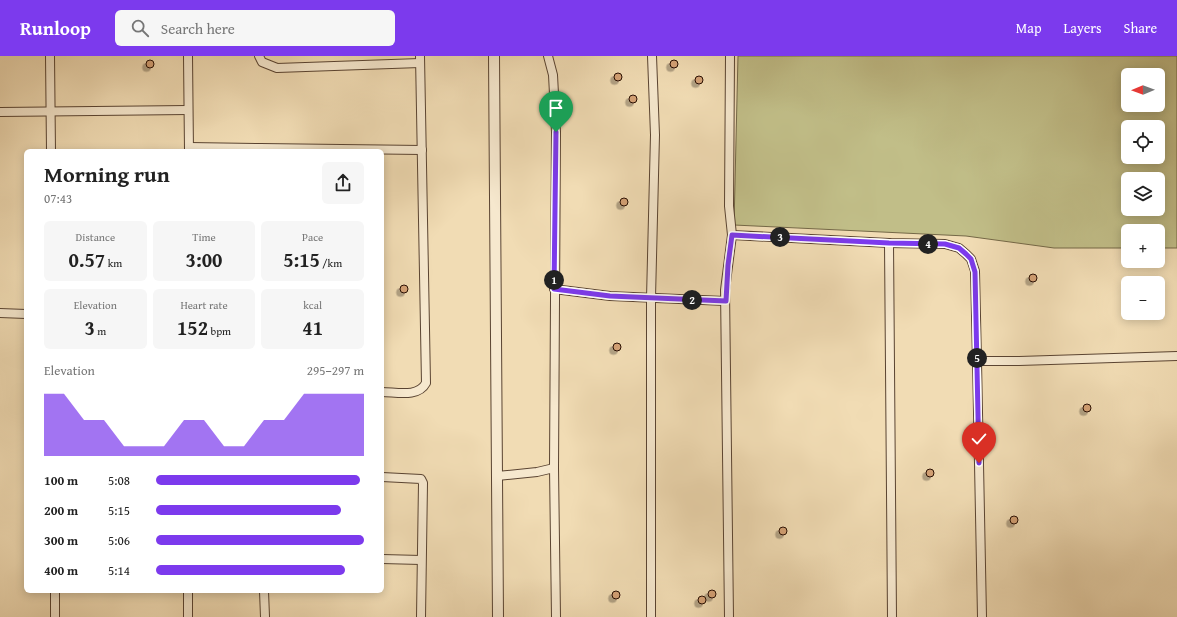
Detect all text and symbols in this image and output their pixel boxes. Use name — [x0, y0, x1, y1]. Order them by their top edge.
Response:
search box — [115, 10, 395, 46]
text: Runloop — [20, 14, 91, 42]
icon: search — [129, 17, 151, 39]
text: Search here — [161, 18, 235, 39]
text: Map — [1016, 18, 1042, 38]
text: Layers — [1064, 18, 1102, 38]
text: Share — [1124, 18, 1157, 38]
north arrow — [1121, 68, 1165, 112]
map controls — [1121, 68, 1165, 320]
pin — [539, 91, 573, 132]
icon: arrive — [545, 97, 567, 119]
button: locate — [1121, 120, 1165, 164]
text: Morning run — [44, 158, 170, 190]
button: share — [322, 162, 364, 204]
button: layers — [1121, 172, 1165, 216]
text: 07:43 — [44, 189, 72, 208]
button: + — [1121, 224, 1165, 268]
pin: 3 — [770, 227, 790, 247]
text: Distance — [76, 229, 115, 245]
text: Time — [192, 229, 216, 245]
text: Pace — [302, 229, 323, 245]
text: 3 — [777, 229, 783, 245]
pin: 4 — [918, 234, 938, 254]
text: 4 — [925, 236, 931, 252]
text: 0.57 — [68, 245, 105, 274]
text: 3:00 — [186, 245, 222, 274]
text: 5:15 — [283, 245, 320, 274]
text: km — [105, 255, 122, 271]
text: /km — [320, 255, 342, 271]
pin: 1 — [544, 270, 564, 290]
text: 1 — [551, 272, 557, 288]
button: − — [1121, 276, 1165, 320]
pin: 2 — [682, 290, 702, 310]
text: 2 — [689, 292, 695, 308]
text: Elevation — [74, 297, 117, 313]
text: Heart rate — [180, 297, 228, 313]
text: kcal — [303, 297, 322, 313]
text: 3 — [84, 313, 95, 342]
text: 152 — [177, 313, 208, 342]
text: 41 — [302, 313, 323, 342]
text: m — [95, 323, 106, 339]
text: bpm — [208, 323, 231, 339]
pin: 5 — [967, 348, 987, 368]
text: 5 — [974, 350, 980, 366]
text: Elevation — [44, 361, 95, 380]
text: 295–297 m — [307, 361, 364, 380]
pin — [962, 422, 996, 463]
icon: check — [968, 428, 990, 450]
text: 100 m — [44, 471, 78, 490]
text: 5:08 — [108, 471, 130, 490]
text: 200 m — [44, 501, 78, 520]
text: 5:15 — [108, 501, 130, 520]
text: 300 m — [44, 531, 78, 550]
text: 5:06 — [108, 531, 130, 550]
text: 400 m — [44, 561, 78, 580]
text: 5:14 — [108, 561, 130, 580]

